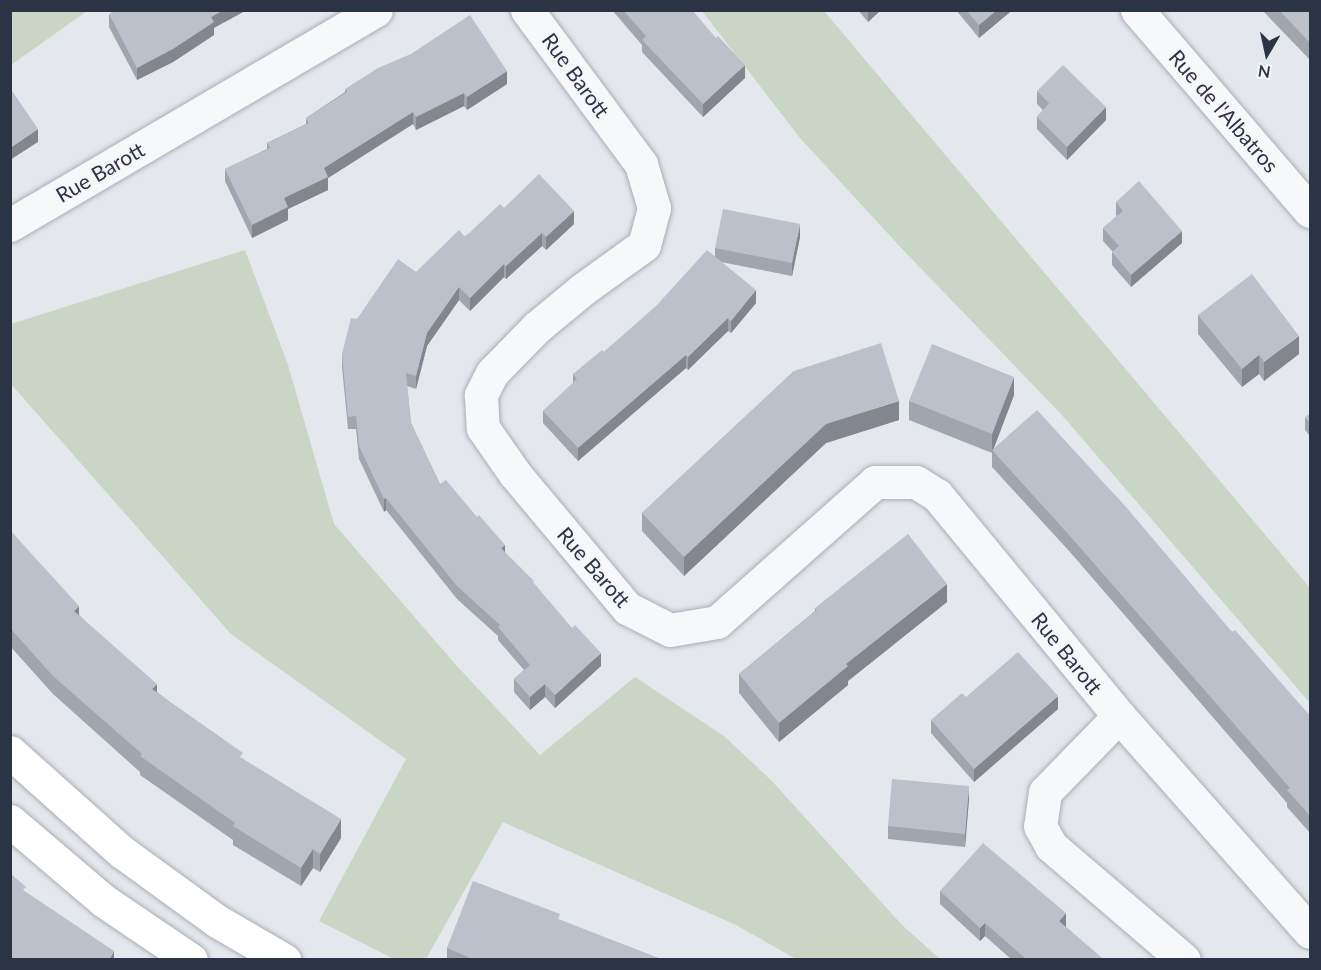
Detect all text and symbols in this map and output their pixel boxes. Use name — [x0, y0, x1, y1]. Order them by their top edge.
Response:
north arrow — [1237, 24, 1297, 84]
street label: Rue Barott — [537, 28, 615, 122]
street label: Rue de l'Albatros — [1164, 45, 1284, 177]
text: N — [1257, 62, 1272, 83]
street label: Rue Barott — [51, 137, 149, 207]
street label: Rue Barott — [552, 522, 636, 612]
street label: Rue Barott — [1026, 607, 1108, 699]

